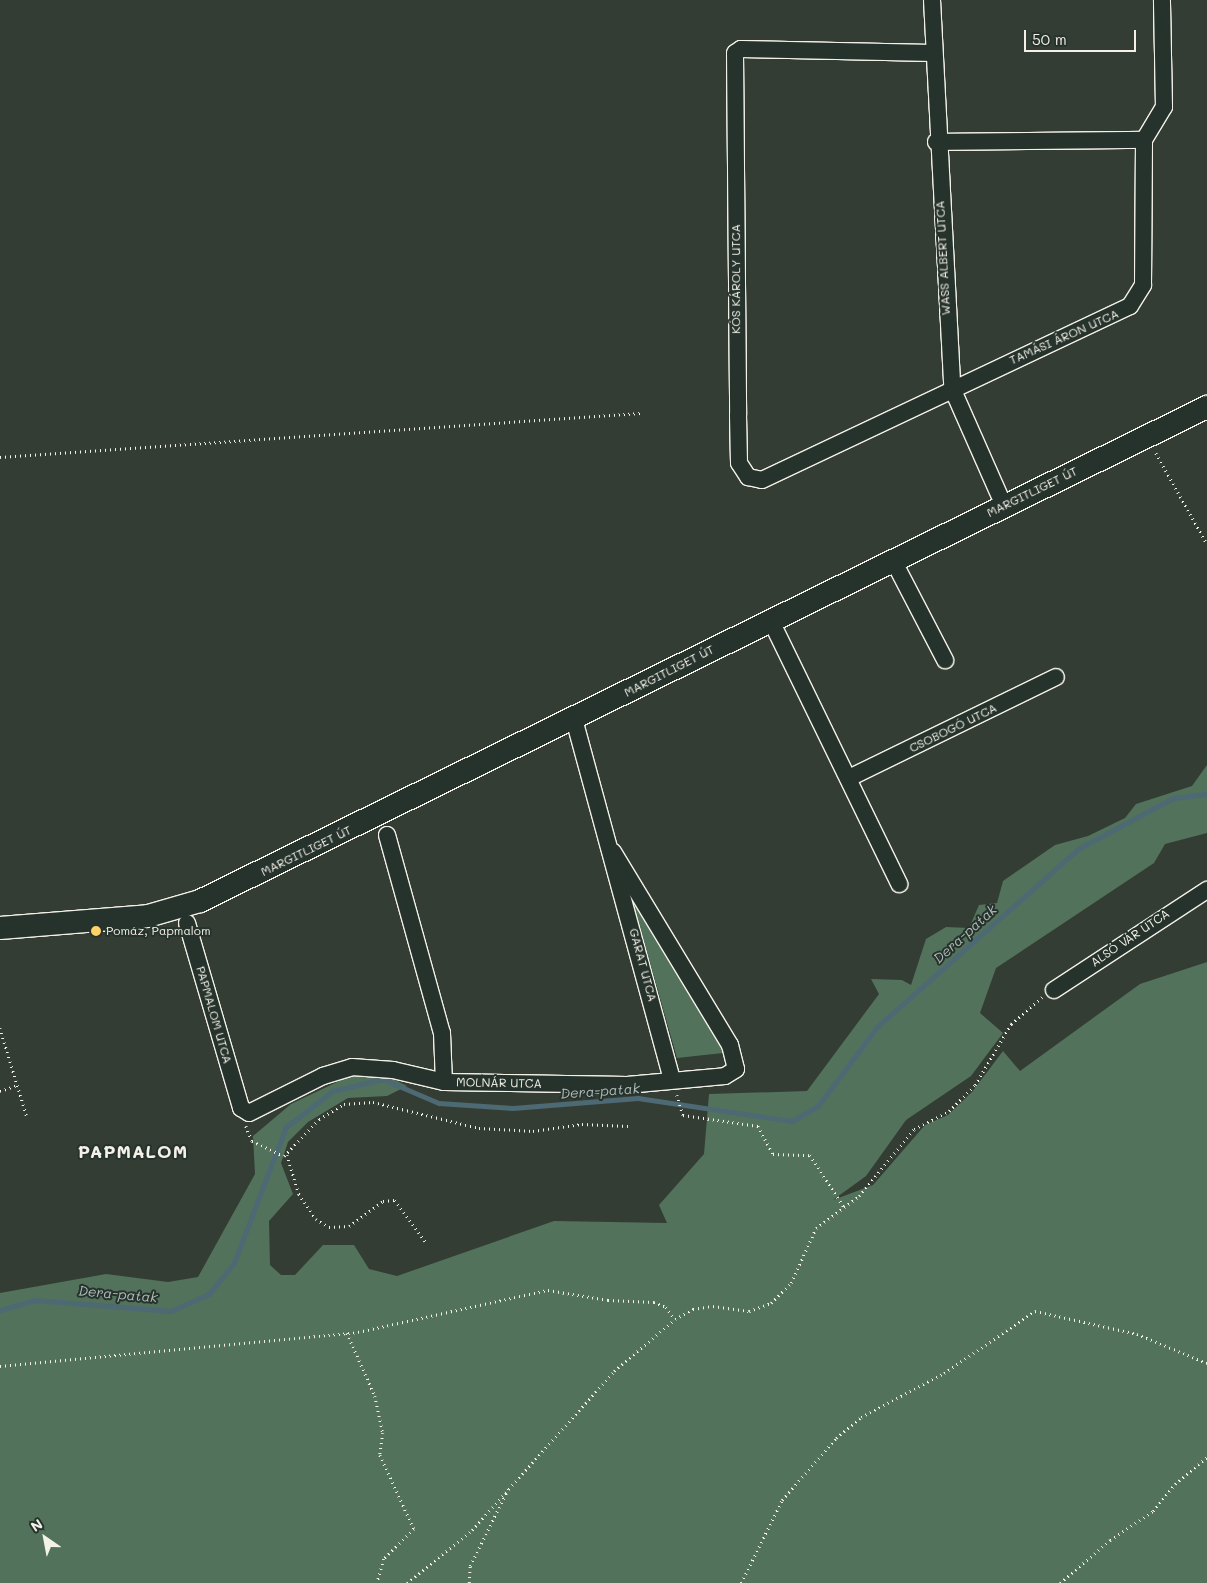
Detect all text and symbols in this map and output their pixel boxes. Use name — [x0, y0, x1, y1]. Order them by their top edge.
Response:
scale bar — [1027, 20, 1140, 52]
text: 50 m — [1032, 29, 1067, 49]
street label: WASS ALBERT UTCA — [933, 200, 953, 316]
street label: KÓS KÁROLY UTCA — [729, 224, 743, 334]
street label: TAMÁSI ÁRON UTCA — [1007, 306, 1121, 368]
street label: MARGITLIGET ÚT — [984, 464, 1080, 520]
street label: MARGITLIGET ÚT — [622, 642, 716, 700]
street label: CSOBOGÓ UTCA — [907, 701, 999, 755]
street label: MARGITLIGET ÚT — [258, 823, 354, 879]
water label: Dera-patak — [930, 901, 1000, 967]
street label: ALSÓ VÁR UTCA — [1088, 906, 1172, 970]
place label: Pomáz, Papmalom — [106, 924, 211, 938]
marker: Pomáz, Papmalom — [90, 925, 102, 937]
street label: GARAT UTCA — [626, 927, 660, 1003]
street label: PAPMALOM UTCA — [193, 965, 235, 1065]
street label: MOLNÁR UTCA — [456, 1075, 542, 1091]
water label: Dera-patak — [560, 1080, 640, 1102]
district label: PAPMALOM — [77, 1140, 189, 1162]
water label: Dera-patak — [78, 1282, 158, 1306]
north arrow — [20, 1513, 70, 1563]
text: N — [27, 1514, 46, 1536]

